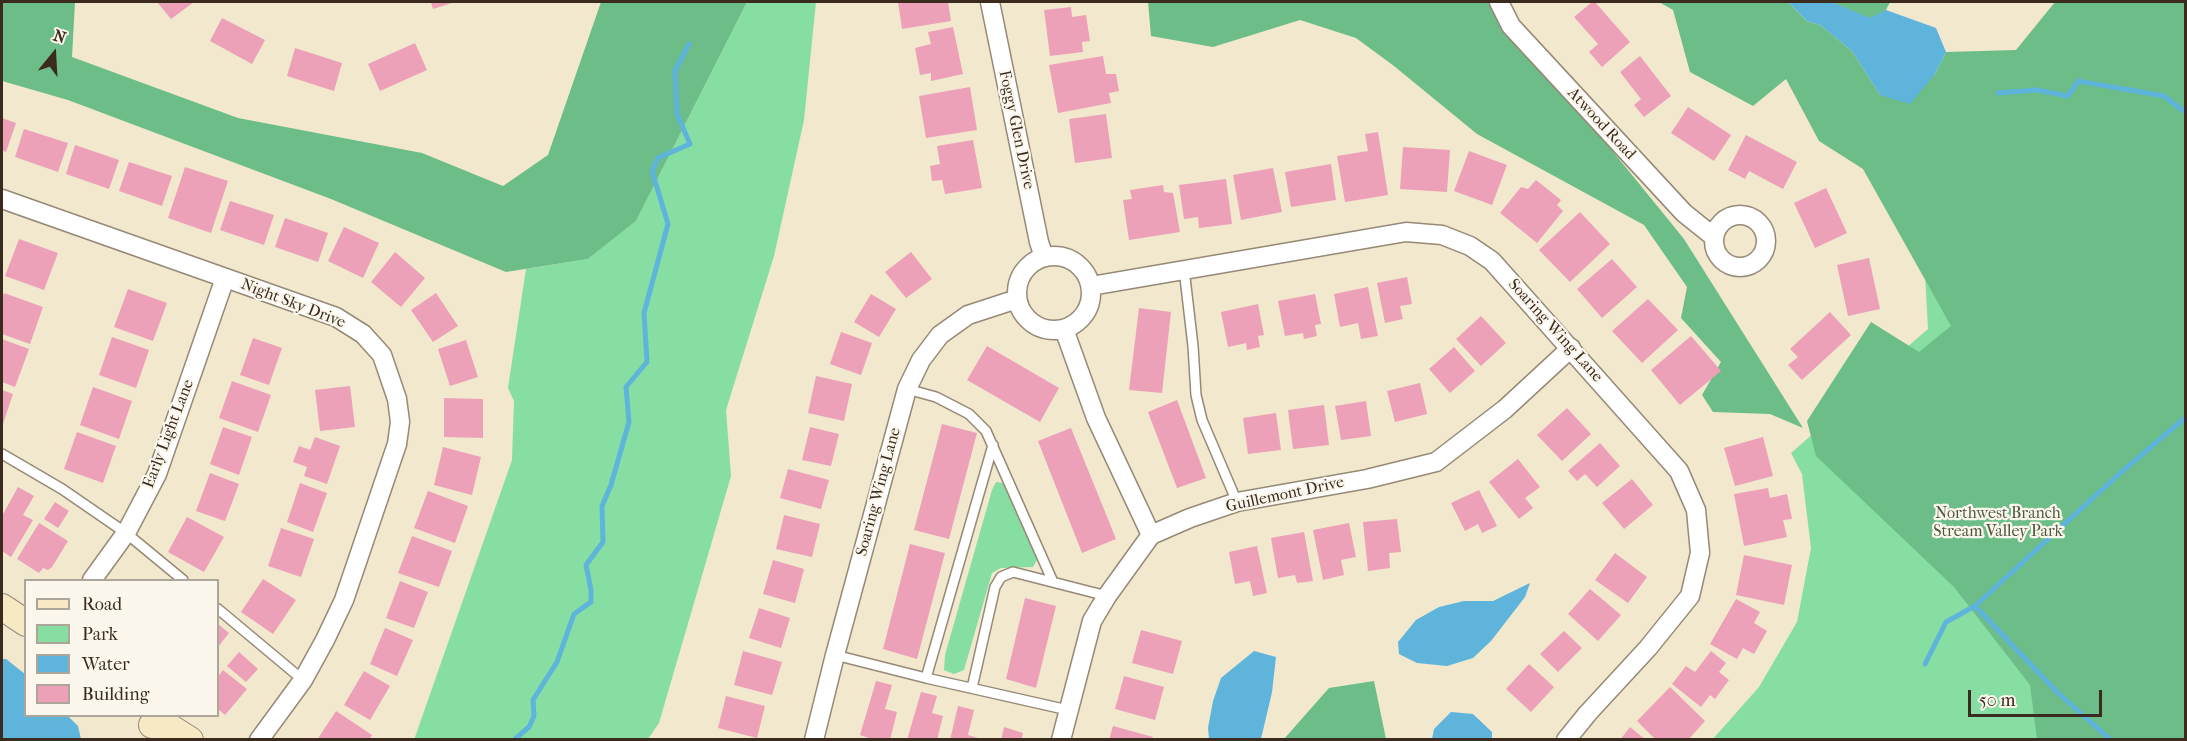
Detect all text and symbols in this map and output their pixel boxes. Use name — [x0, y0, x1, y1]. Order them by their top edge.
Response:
north arrow — [24, 24, 84, 84]
text: N — [51, 25, 68, 47]
street label: Foggy Glen Drive — [994, 69, 1038, 191]
street label: Atwood Road — [1563, 84, 1639, 164]
street label: Night Sky Drive — [238, 275, 348, 333]
street label: Soaring Wing Lane — [1504, 275, 1606, 387]
street label: Early Light Lane — [139, 377, 199, 491]
street label: Soaring Wing Lane — [853, 426, 905, 558]
street label: Guillemont Drive — [1224, 473, 1346, 517]
park label: Northwest Branch Stream Valley Park — [1933, 504, 2063, 542]
legend — [24, 579, 219, 717]
text: Road — [82, 594, 122, 615]
text: Park — [82, 624, 118, 645]
text: Water — [82, 654, 130, 675]
scale bar — [1971, 678, 2104, 716]
text: Building — [82, 684, 149, 705]
text: 50 m — [1979, 690, 2015, 711]

